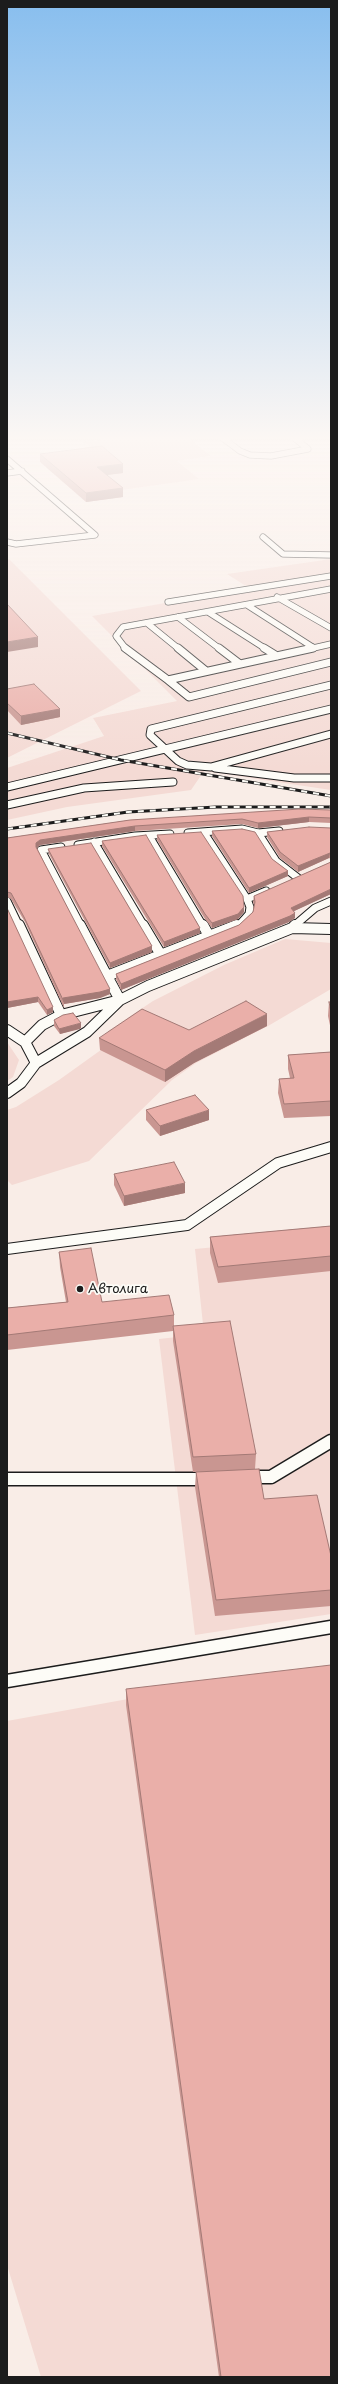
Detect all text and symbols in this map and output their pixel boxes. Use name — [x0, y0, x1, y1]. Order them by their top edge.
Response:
place label: Автолига — [88, 1281, 148, 1297]
marker: Автолига — [75, 1284, 85, 1294]

